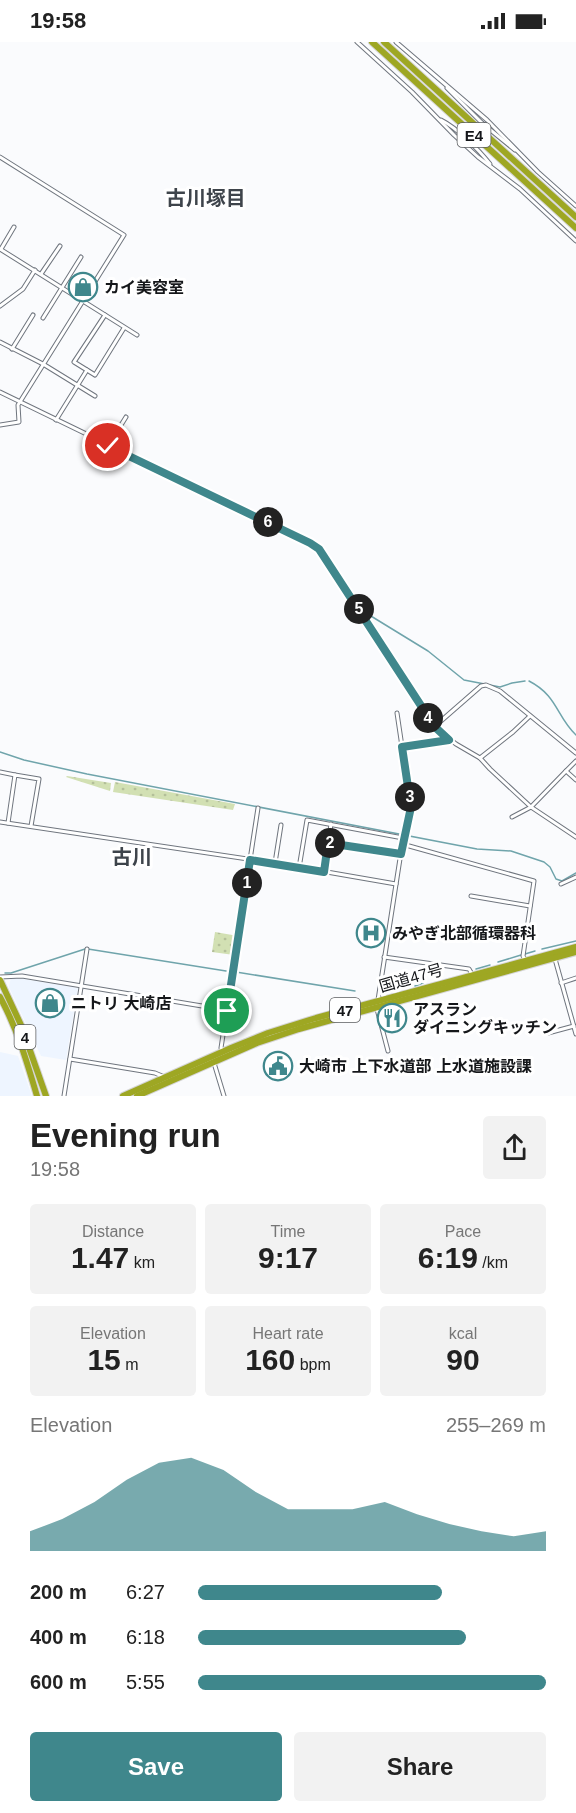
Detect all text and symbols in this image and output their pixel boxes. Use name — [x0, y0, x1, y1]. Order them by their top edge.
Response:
text: 19:58 — [30, 8, 86, 33]
road number: E4 — [458, 123, 490, 147]
district label: 古川塚目 — [166, 187, 246, 209]
shop icon: カイ美容室 — [67, 271, 99, 303]
place label: カイ美容室 — [104, 279, 184, 296]
pin — [82, 420, 133, 471]
icon: check — [91, 429, 124, 462]
pin: 6 — [253, 507, 283, 537]
text: 6 — [264, 513, 272, 530]
pin: 5 — [344, 594, 374, 624]
text: 5 — [355, 600, 363, 617]
pin: 4 — [413, 703, 443, 733]
text: 4 — [424, 709, 432, 726]
pin: 3 — [395, 782, 425, 812]
text: 3 — [406, 788, 414, 805]
pin: 2 — [315, 828, 345, 858]
text: 2 — [326, 834, 334, 851]
district label: 古川 — [112, 846, 152, 868]
pin: 1 — [232, 868, 262, 898]
text: 1 — [243, 874, 251, 891]
hospital icon: みやぎ北部循環器科 — [355, 917, 387, 949]
place label: みやぎ北部循環器科 — [392, 925, 536, 942]
street label: 国道47号 — [377, 961, 445, 995]
pin — [201, 985, 252, 1036]
shop icon: ニトリ 大崎店 — [34, 987, 66, 1019]
icon: arrive — [210, 994, 243, 1027]
place label: ニトリ 大崎店 — [71, 995, 171, 1012]
road number: 47 — [330, 998, 360, 1022]
place label: アスラン ダイニングキッチン — [413, 1001, 557, 1036]
restaurant icon: アスラン ダイニングキッチン — [376, 1002, 408, 1034]
road number: 4 — [15, 1025, 36, 1049]
public building icon: 大崎市 上下水道部 上水道施設課 — [262, 1050, 294, 1082]
place label: 大崎市 上下水道部 上水道施設課 — [299, 1058, 532, 1075]
button: share — [483, 1116, 546, 1179]
text: Evening run — [30, 1117, 221, 1154]
text: 19:58 — [30, 1158, 80, 1180]
text: Distance — [82, 1223, 144, 1240]
text: Time — [271, 1223, 305, 1240]
text: Pace — [445, 1223, 481, 1240]
text: 1.47 — [71, 1241, 129, 1274]
text: 9:17 — [258, 1241, 318, 1274]
text: 6:19 — [418, 1241, 478, 1274]
text: km — [129, 1254, 155, 1271]
text: /km — [478, 1254, 508, 1271]
text: Elevation — [80, 1325, 146, 1342]
text: Heart rate — [252, 1325, 324, 1342]
text: kcal — [449, 1325, 477, 1342]
text: 15 — [87, 1343, 121, 1376]
text: 160 — [245, 1343, 295, 1376]
text: 90 — [446, 1343, 480, 1376]
text: m — [121, 1356, 139, 1373]
text: bpm — [295, 1356, 331, 1373]
text: Elevation — [30, 1414, 112, 1436]
text: 255–269 m — [446, 1414, 546, 1436]
text: 200 m — [30, 1581, 87, 1603]
text: 6:27 — [126, 1581, 165, 1603]
text: 400 m — [30, 1626, 87, 1648]
text: 6:18 — [126, 1626, 165, 1648]
text: 600 m — [30, 1671, 87, 1693]
text: 5:55 — [126, 1671, 165, 1693]
button: Save — [30, 1732, 282, 1801]
button: Share — [294, 1732, 546, 1801]

